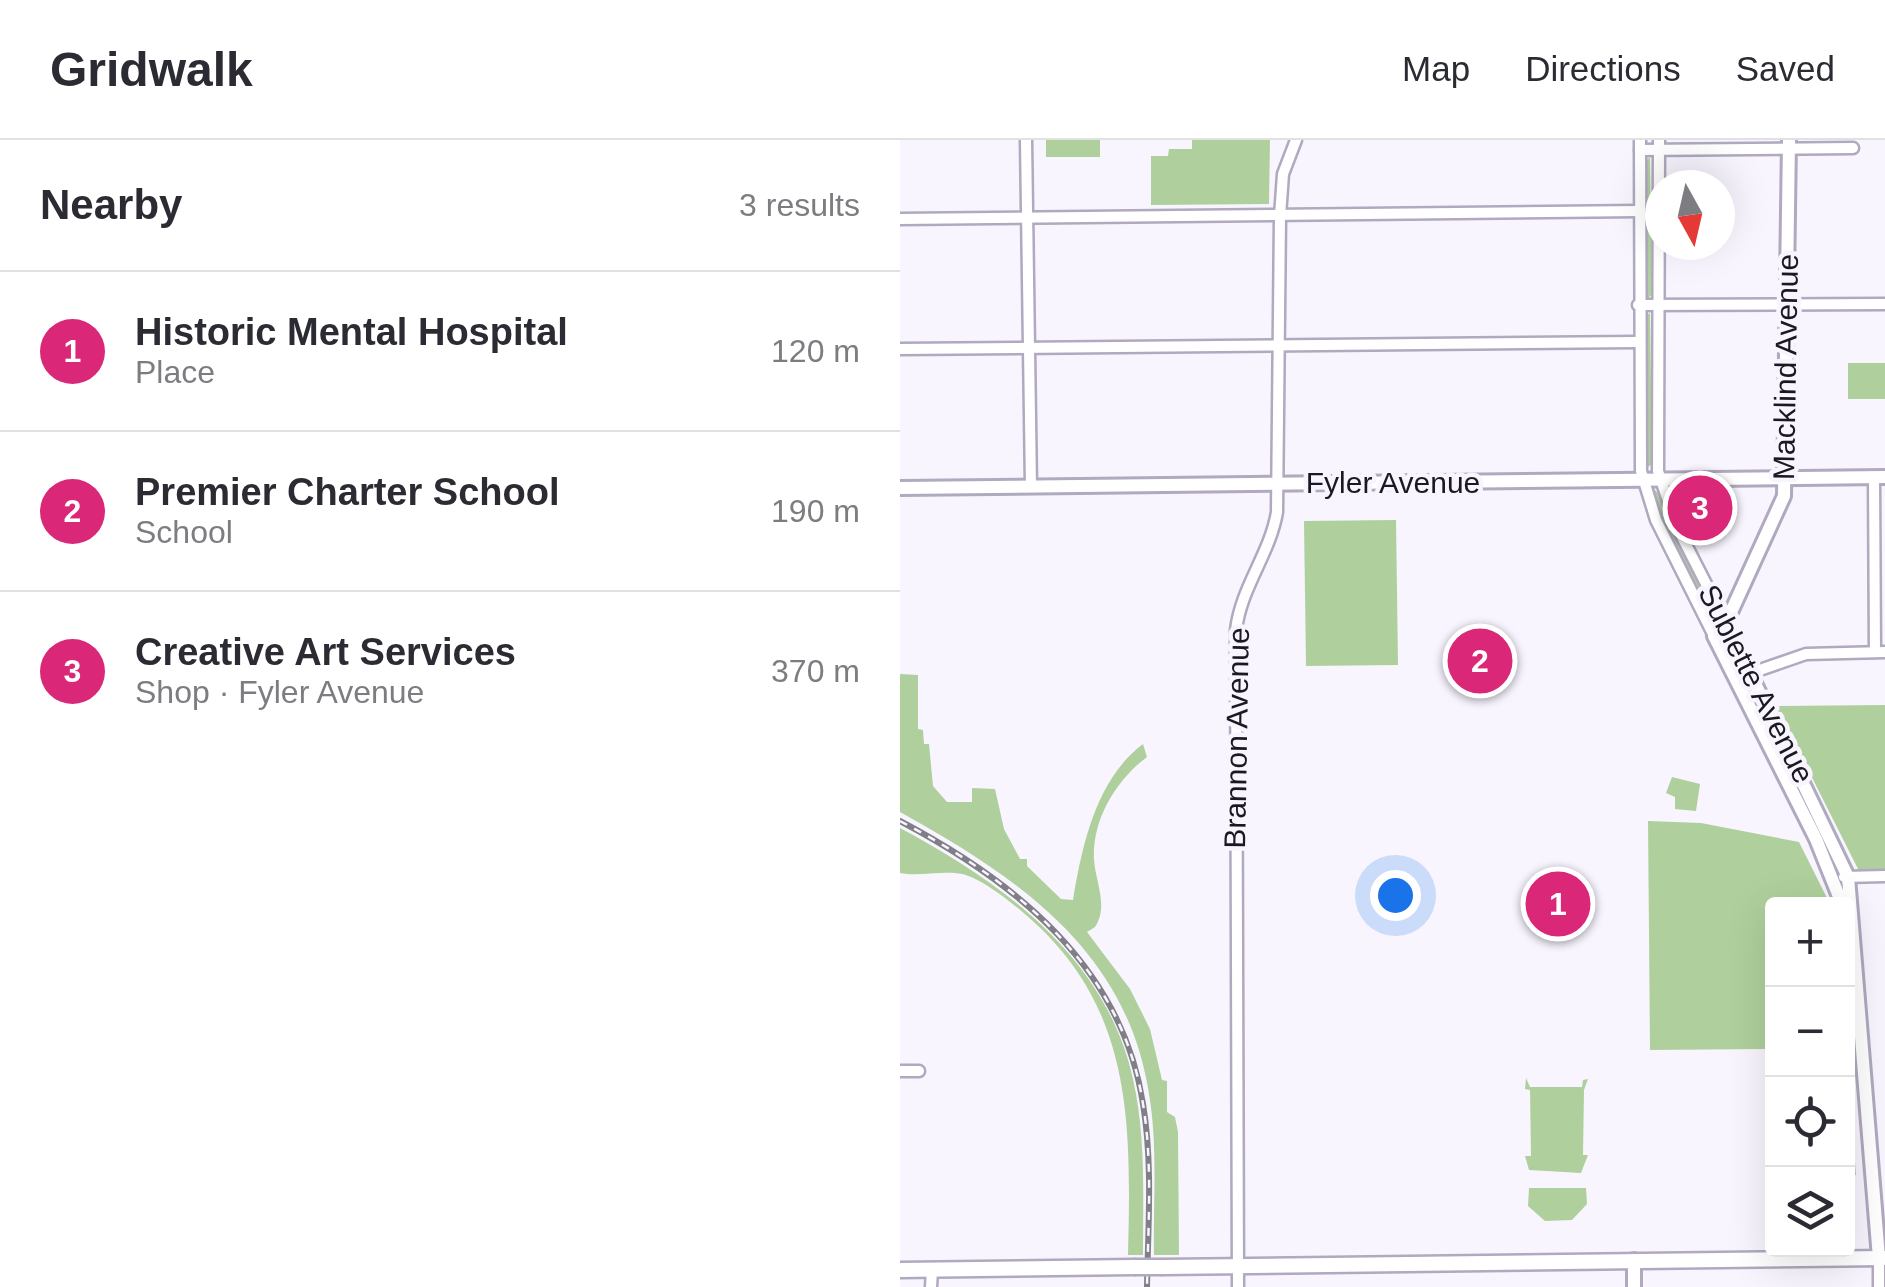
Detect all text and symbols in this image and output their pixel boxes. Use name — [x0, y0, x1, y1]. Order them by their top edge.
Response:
text: Gridwalk — [50, 43, 253, 96]
text: Map — [1402, 49, 1470, 88]
text: Directions — [1525, 49, 1681, 88]
text: Saved — [1736, 49, 1835, 88]
north arrow — [1645, 170, 1735, 260]
text: Nearby — [40, 181, 182, 228]
text: 3 results — [739, 187, 860, 223]
street label: Macklind Avenue — [1767, 254, 1804, 480]
text: Historic Mental Hospital — [135, 311, 568, 353]
text: 1 — [64, 333, 81, 369]
text: 120 m — [771, 333, 860, 369]
text: Place — [135, 354, 215, 390]
street label: Fyler Avenue — [1306, 466, 1480, 499]
pin: 3 — [1668, 470, 1732, 546]
text: Premier Charter School — [135, 471, 559, 513]
text: 2 — [64, 493, 81, 529]
text: 190 m — [771, 493, 860, 529]
text: School — [135, 514, 233, 550]
street label: Sublette Avenue — [1692, 579, 1821, 788]
pin: 2 — [1448, 624, 1512, 698]
street label: Brannon Avenue — [1218, 627, 1255, 849]
text: Creative Art Services — [135, 631, 516, 673]
text: 3 — [64, 653, 81, 689]
text: 370 m — [771, 653, 860, 689]
text: Shop · Fyler Avenue — [135, 674, 424, 710]
pin: 1 — [1526, 866, 1590, 942]
your location — [1370, 870, 1421, 921]
map controls — [1765, 897, 1855, 1257]
button: + — [1765, 897, 1855, 987]
button: − — [1765, 987, 1855, 1077]
button: locate — [1765, 1077, 1855, 1167]
button: layers — [1765, 1167, 1855, 1257]

